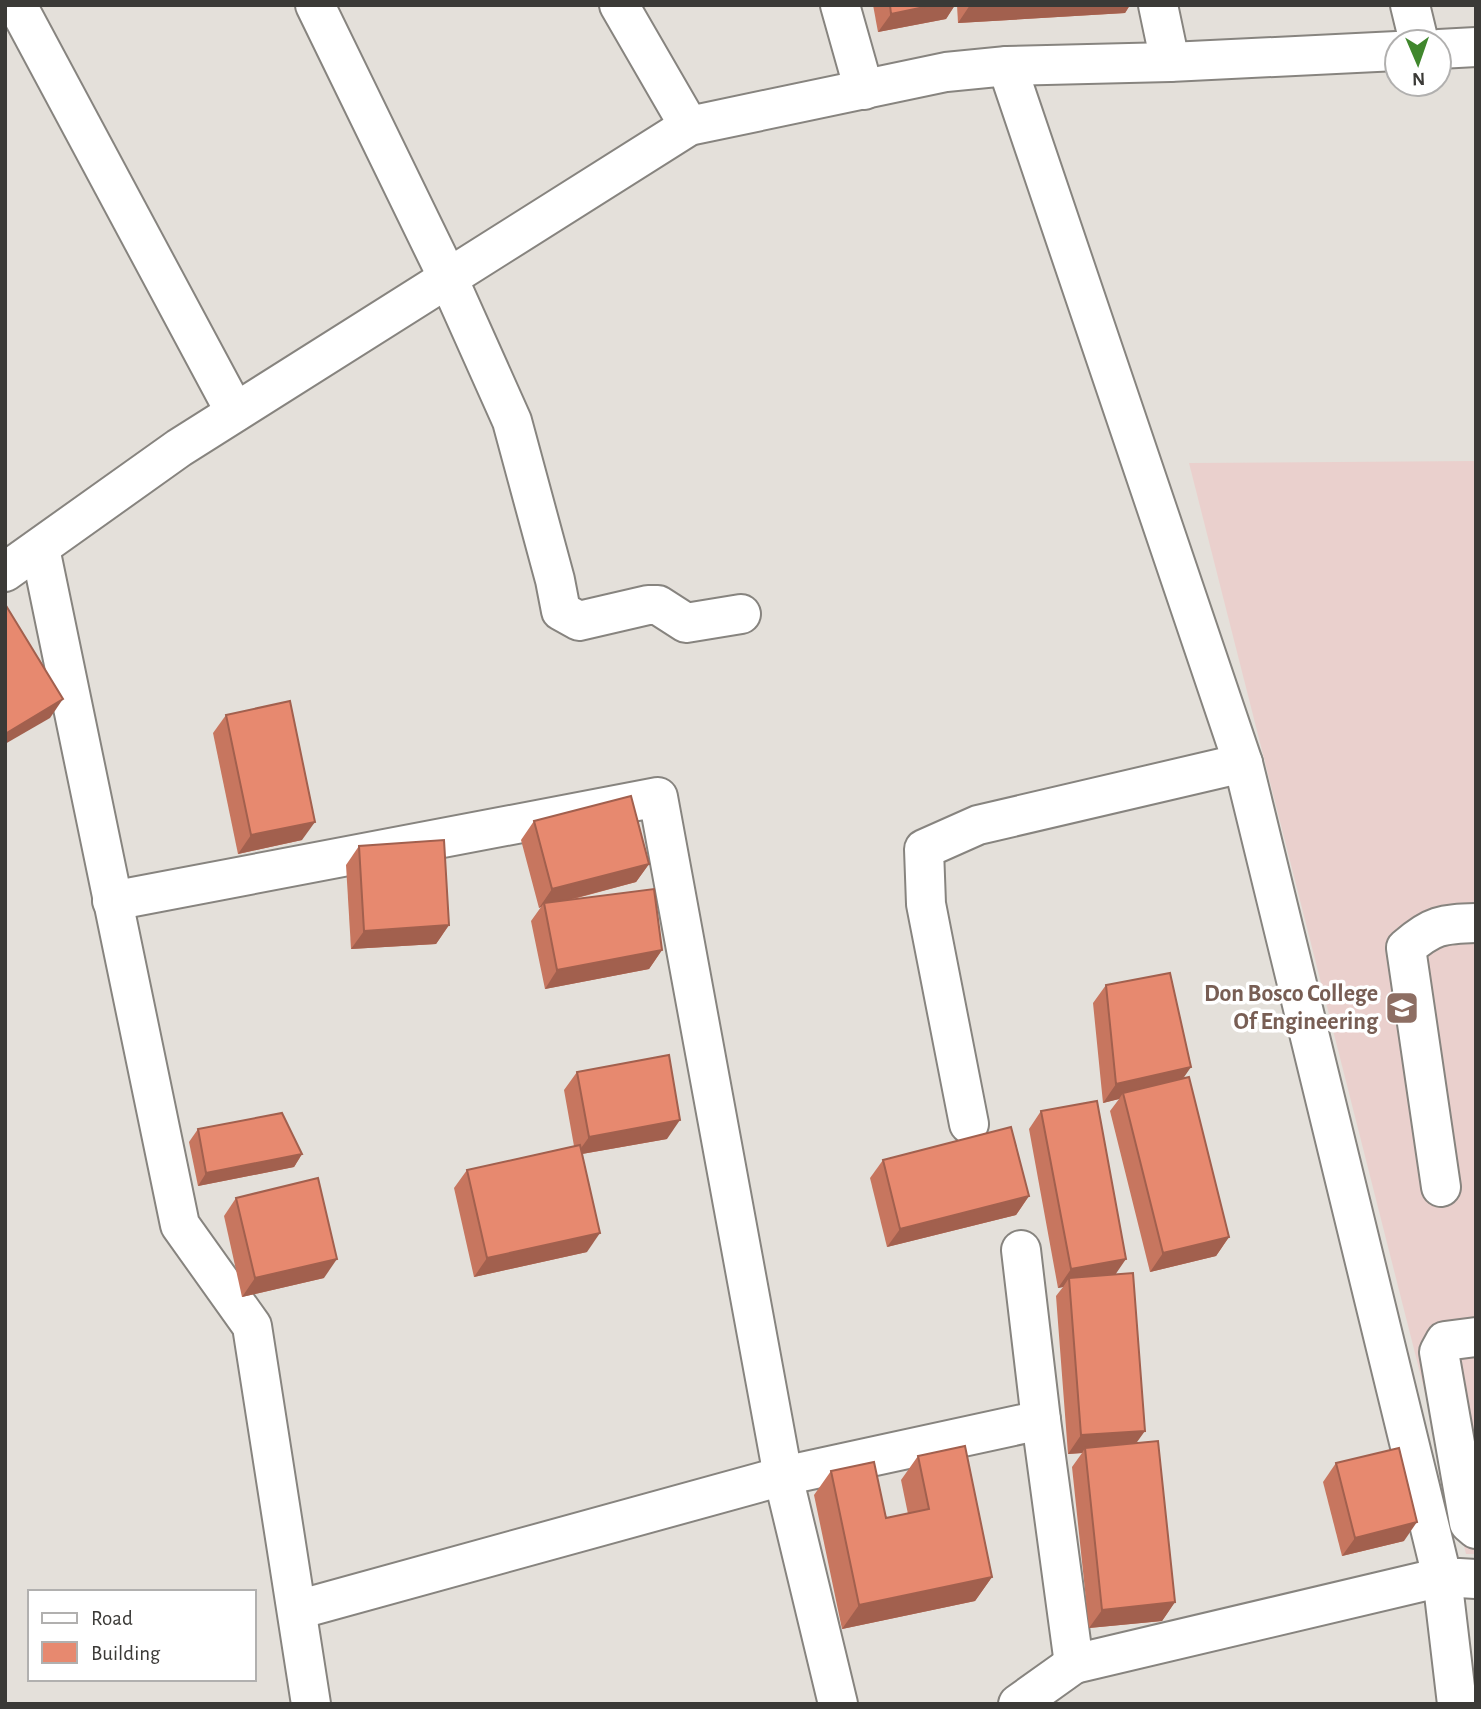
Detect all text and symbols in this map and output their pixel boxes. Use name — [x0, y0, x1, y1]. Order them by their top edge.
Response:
north arrow — [1383, 28, 1453, 98]
text: N — [1412, 69, 1425, 88]
place label: Don Bosco College Of Engineering — [1204, 982, 1379, 1034]
school or university icon: Don Bosco College Of Engineering — [1383, 989, 1421, 1027]
legend — [28, 1590, 256, 1681]
text: Road — [91, 1608, 133, 1629]
text: Building — [91, 1643, 161, 1664]

